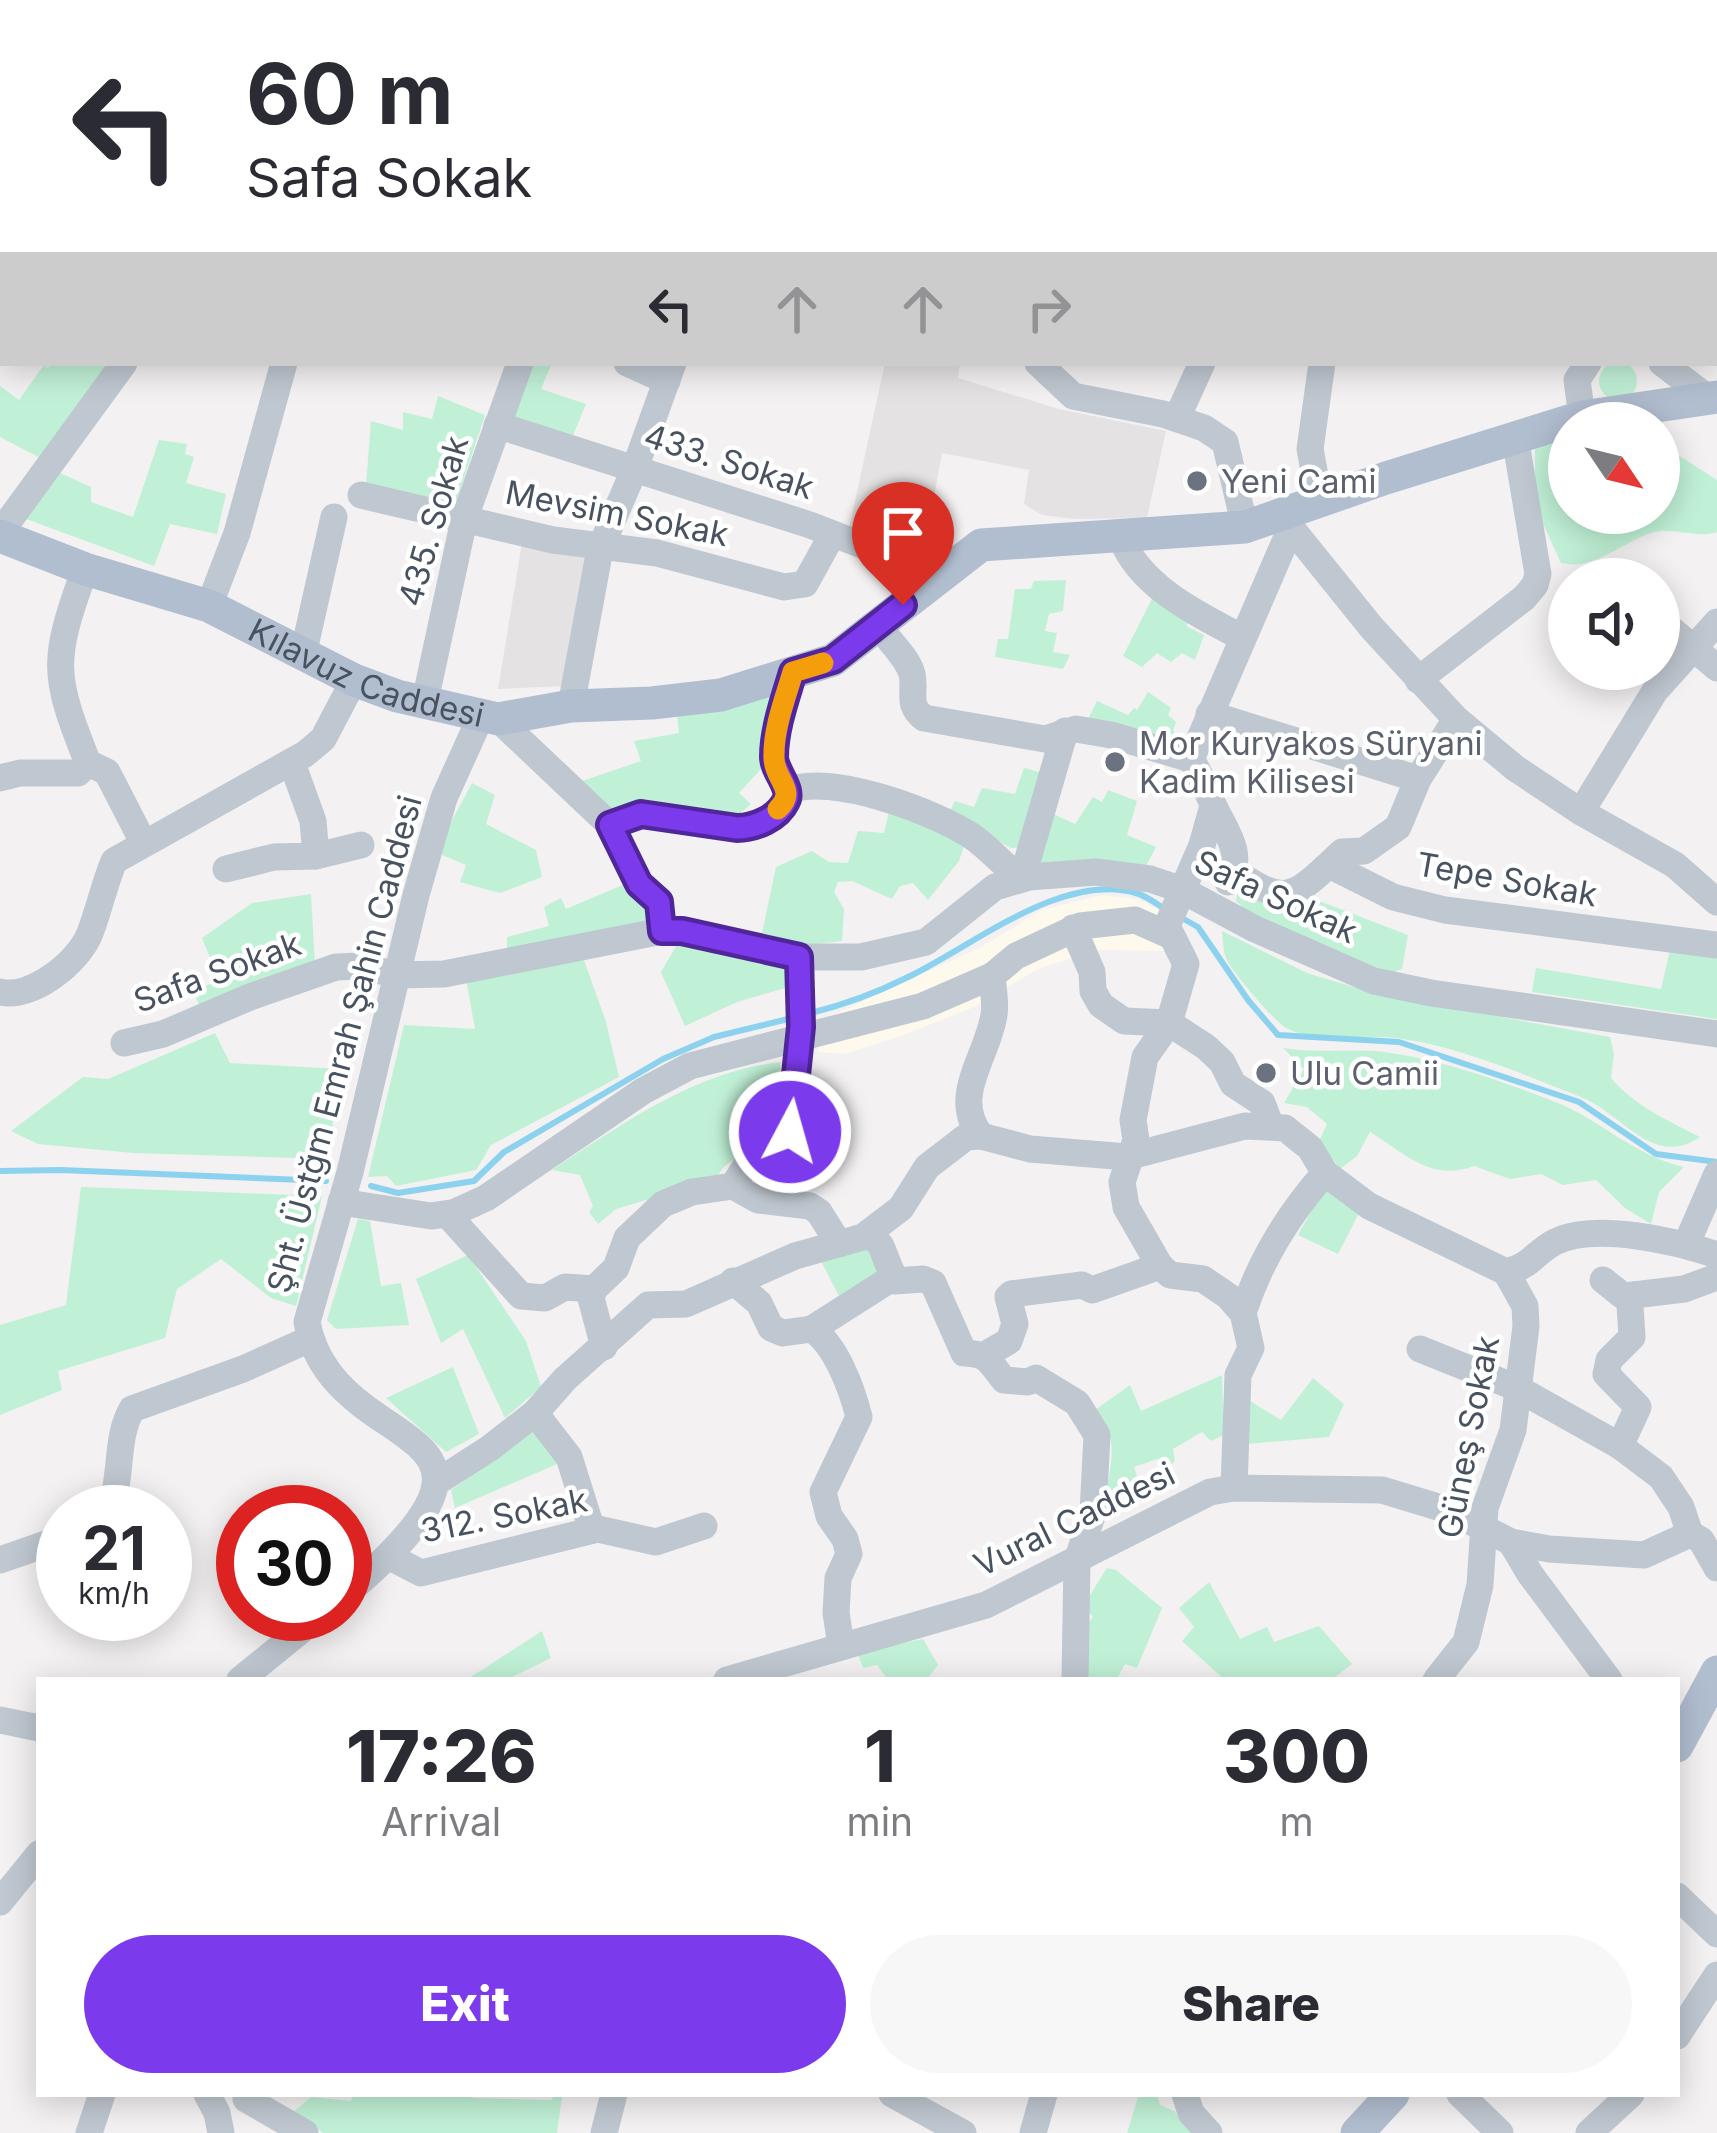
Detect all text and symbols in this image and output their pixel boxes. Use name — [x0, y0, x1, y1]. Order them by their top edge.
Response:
text: 60 m — [246, 43, 454, 144]
icon: left — [48, 48, 204, 204]
text: Safa Sokak — [246, 145, 532, 210]
icon: left — [638, 276, 704, 342]
icon: ahead — [764, 276, 830, 342]
icon: ahead — [890, 276, 956, 342]
icon: right — [1016, 276, 1082, 342]
north arrow — [1548, 402, 1680, 534]
map controls — [1548, 402, 1680, 690]
street label: 433. Sokak — [639, 415, 819, 507]
street label: 435. Sokak — [390, 431, 476, 611]
place label: Yeni Cami — [1221, 461, 1376, 501]
marker: Yeni Cami — [1184, 468, 1210, 494]
street label: Mevsim Sokak — [502, 472, 732, 554]
pin — [852, 482, 954, 605]
icon: arrive — [870, 500, 936, 566]
button: sound — [1548, 558, 1680, 690]
street label: Kılavuz Caddesi — [242, 610, 488, 735]
place label: Mor Kuryakos Süryani Kadim Kilisesi — [1139, 723, 1483, 801]
marker: Mor Kuryakos Süryani Kadim Kilisesi — [1102, 749, 1128, 775]
street label: Şht. Üstğm Emrah Şahin Caddesi — [258, 791, 430, 1297]
street label: Safa Sokak — [1188, 841, 1364, 951]
street label: Tepe Sokak — [1414, 843, 1600, 915]
street label: Safa Sokak — [128, 923, 306, 1021]
place label: Ulu Camii — [1290, 1053, 1439, 1093]
marker: Ulu Camii — [1253, 1060, 1279, 1086]
position arrow — [727, 1069, 853, 1195]
street label: Güneş Sokak — [1429, 1332, 1507, 1542]
street label: Vural Caddesi — [967, 1453, 1181, 1585]
street label: 312. Sokak — [418, 1479, 590, 1551]
speed limit sign: 30 — [216, 1485, 372, 1641]
text: 21 — [82, 1512, 146, 1584]
text: km/h — [78, 1575, 150, 1611]
text: 17:26 — [346, 1712, 537, 1799]
text: 1 — [864, 1712, 896, 1799]
text: 300 — [1223, 1712, 1370, 1799]
text: Arrival — [381, 1798, 501, 1845]
text: min — [847, 1798, 913, 1845]
text: m — [1279, 1798, 1314, 1845]
button: Exit — [84, 1935, 846, 2073]
button: Share — [870, 1935, 1632, 2073]

